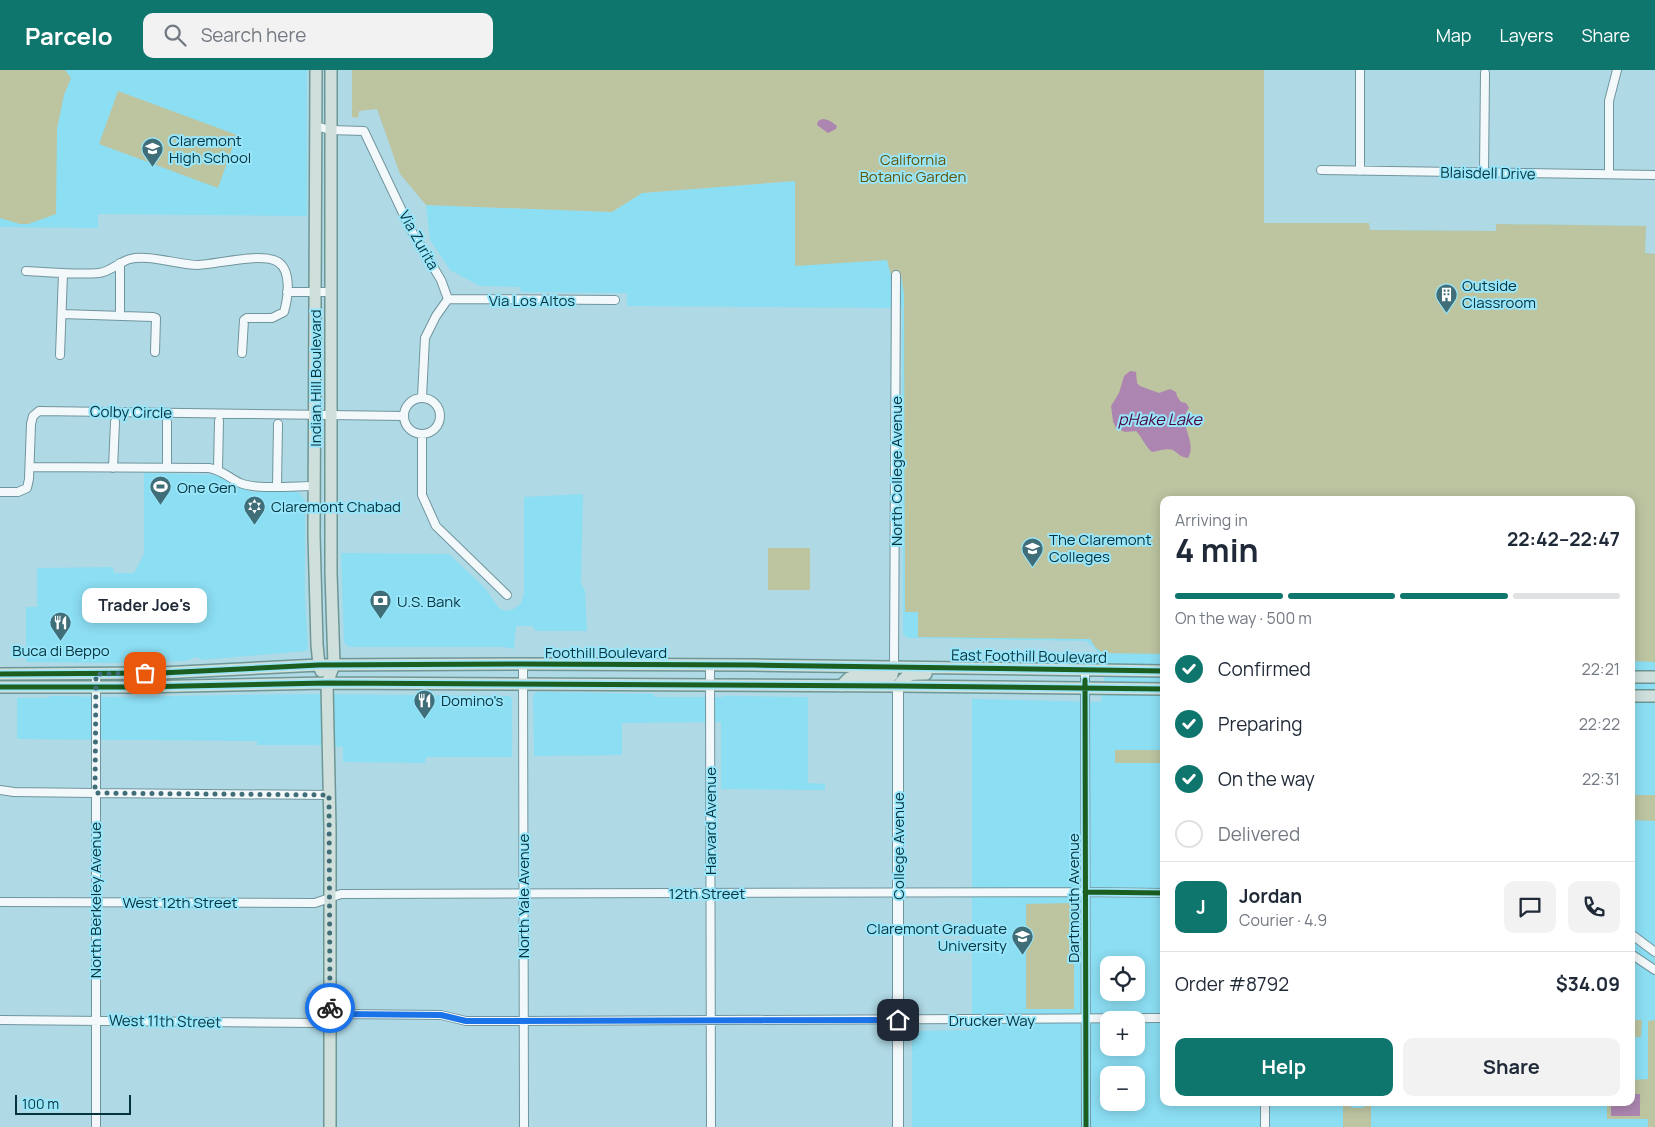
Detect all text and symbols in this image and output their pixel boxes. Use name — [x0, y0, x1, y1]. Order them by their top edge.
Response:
search box — [143, 13, 493, 58]
text: Parcelo — [25, 19, 113, 52]
icon: search — [161, 21, 189, 49]
text: Search here — [201, 22, 306, 48]
text: Map — [1436, 23, 1471, 47]
text: Layers — [1499, 23, 1553, 47]
text: Share — [1581, 23, 1630, 47]
place label: Claremont High School — [169, 130, 251, 168]
school or university icon: Claremont High School — [141, 137, 165, 168]
park label: California Botanic Garden — [860, 149, 966, 187]
street label: Blaisdell Drive — [1440, 162, 1536, 184]
street label: Via Zurita — [394, 206, 444, 274]
place label: Outside Classroom — [1462, 275, 1536, 313]
building icon: Outside Classroom — [1434, 282, 1458, 313]
street label: Via Los Altos — [489, 290, 575, 311]
street label: Indian Hill Boulevard — [305, 309, 326, 447]
street label: North College Avenue — [886, 396, 907, 546]
street label: Colby Circle — [90, 401, 173, 423]
water label: pHake Lake — [1118, 408, 1204, 430]
sports icon: One Gen — [149, 475, 173, 506]
place label: One Gen — [177, 477, 237, 498]
synagogue icon: Claremont Chabad — [243, 494, 267, 525]
place label: Claremont Chabad — [271, 496, 401, 517]
text: Arriving in — [1175, 509, 1248, 531]
text: 22:42–22:47 — [1507, 526, 1620, 552]
text: 4 min — [1175, 528, 1259, 572]
place label: The Claremont Colleges — [1049, 529, 1151, 567]
school or university icon: The Claremont Colleges — [1021, 536, 1045, 567]
callout: Trader Joe's — [82, 588, 208, 623]
bank icon: U.S. Bank — [369, 589, 393, 620]
place label: U.S. Bank — [397, 591, 461, 612]
text: Trader Joe's — [98, 594, 191, 616]
text: On the way · 500 m — [1175, 607, 1312, 629]
restaurant icon: Buca di Beppo — [49, 610, 73, 641]
place label: Buca di Beppo — [12, 640, 110, 661]
street label: Foothill Boulevard — [545, 642, 667, 663]
street label: East Foothill Boulevard — [951, 644, 1107, 668]
pin — [124, 652, 166, 694]
icon: check — [1175, 655, 1203, 683]
text: Confirmed — [1218, 656, 1311, 682]
text: 22:21 — [1582, 658, 1620, 680]
icon: bag — [131, 659, 159, 687]
restaurant icon: Domino's — [413, 688, 437, 719]
place label: Domino's — [441, 690, 503, 711]
icon: check — [1175, 710, 1203, 738]
text: Preparing — [1218, 711, 1303, 737]
text: 22:22 — [1579, 713, 1620, 735]
icon: check — [1175, 765, 1203, 793]
text: On the way — [1218, 766, 1315, 792]
street label: Harvard Avenue — [700, 767, 721, 875]
text: 22:31 — [1582, 768, 1620, 790]
street label: College Avenue — [888, 792, 909, 900]
text: Delivered — [1218, 821, 1300, 847]
street label: North Berkeley Avenue — [85, 822, 106, 978]
street label: North Yale Avenue — [513, 833, 534, 958]
street label: Dartmouth Avenue — [1063, 833, 1084, 963]
button: chat — [1504, 881, 1556, 933]
button: phone — [1568, 881, 1620, 933]
street label: 12th Street — [669, 883, 745, 904]
text: Jordan — [1239, 883, 1302, 909]
street label: West 12th Street — [122, 892, 238, 913]
text: J — [1196, 894, 1206, 920]
text: Courier · 4.9 — [1239, 909, 1327, 931]
place label: Claremont Graduate University — [867, 918, 1007, 956]
school or university icon: Claremont Graduate University — [1011, 925, 1035, 956]
map controls — [1100, 956, 1145, 1111]
button: locate — [1100, 956, 1145, 1001]
text: Order #8792 — [1175, 971, 1289, 997]
text: $34.09 — [1556, 971, 1620, 997]
courier — [305, 983, 355, 1033]
icon: bike — [316, 994, 344, 1022]
pin — [877, 999, 919, 1041]
icon: home — [884, 1006, 912, 1034]
street label: West 11th Street — [109, 1010, 221, 1032]
street label: Drucker Way — [949, 1010, 1035, 1031]
button: + — [1100, 1011, 1145, 1056]
button: Help — [1175, 1038, 1393, 1096]
button: Share — [1403, 1038, 1620, 1096]
button: − — [1100, 1066, 1145, 1111]
scale bar — [15, 1092, 131, 1115]
text: 100 m — [22, 1094, 59, 1113]

